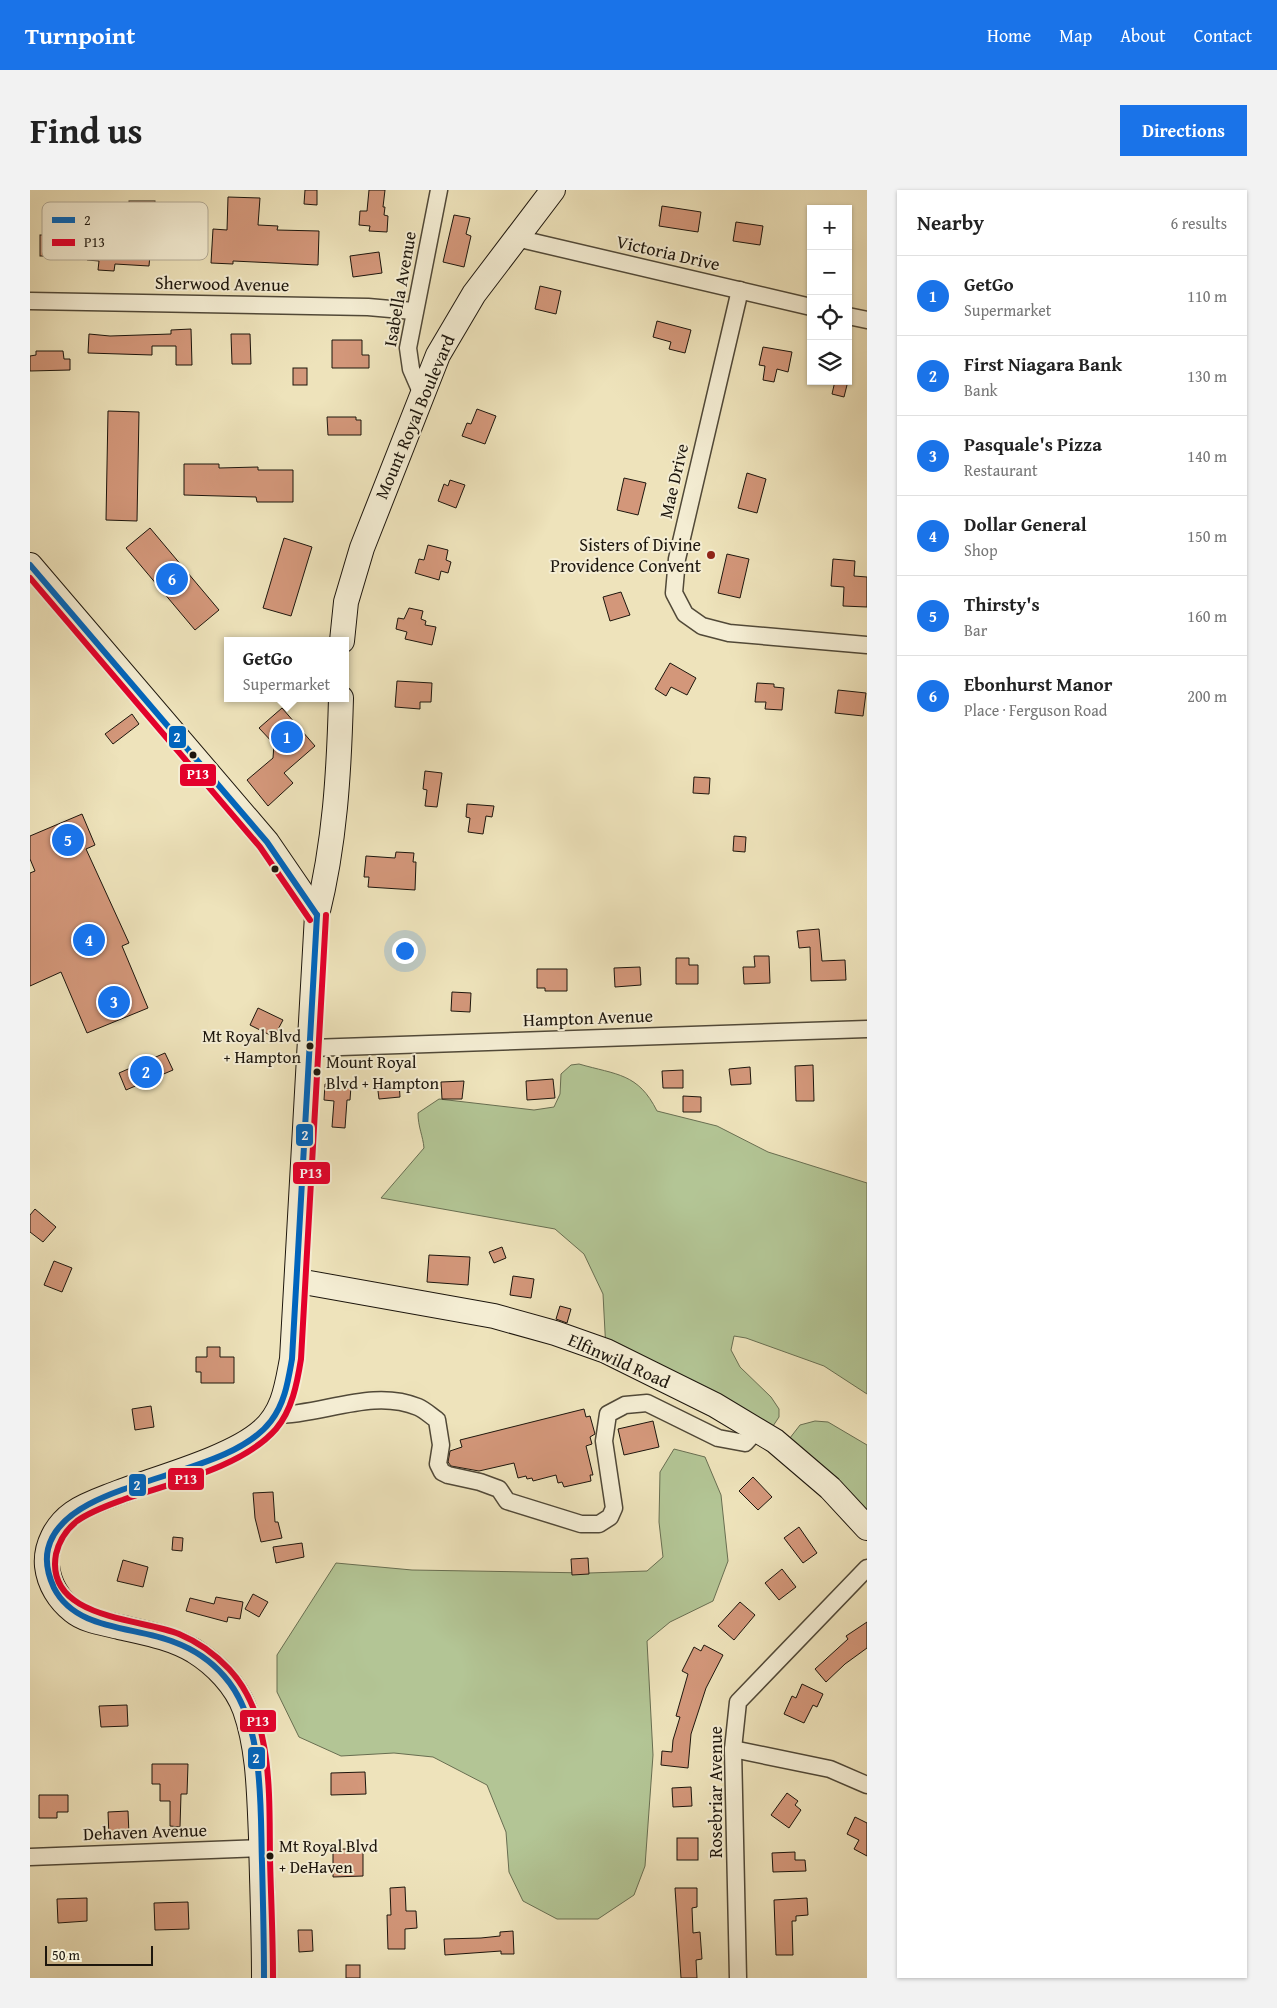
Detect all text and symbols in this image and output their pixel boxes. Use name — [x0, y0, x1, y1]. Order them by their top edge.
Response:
text: Turnpoint — [25, 18, 135, 53]
text: Home — [987, 22, 1031, 49]
text: Map — [1059, 22, 1092, 49]
text: About — [1120, 22, 1166, 49]
text: Contact — [1194, 22, 1252, 49]
text: Find us — [30, 105, 143, 156]
button: Directions — [1120, 105, 1247, 156]
legend — [42, 202, 208, 260]
map controls — [807, 205, 852, 385]
button: + — [807, 205, 852, 250]
text: Nearby — [917, 207, 984, 238]
text: 2 — [84, 210, 91, 230]
text: 6 results — [1170, 211, 1227, 235]
street label: Victoria Drive — [614, 227, 723, 278]
street label: Isabella Avenue — [376, 229, 423, 349]
text: P13 — [84, 232, 105, 252]
button: − — [807, 250, 852, 295]
street label: Sherwood Avenue — [155, 269, 289, 298]
text: GetGo — [964, 270, 1014, 298]
text: 1 — [929, 284, 937, 308]
text: 110 m — [1187, 284, 1227, 308]
button: locate — [807, 295, 852, 340]
text: Supermarket — [964, 298, 1051, 322]
street label: Mount Royal Boulevard — [368, 330, 462, 503]
button: layers — [807, 340, 852, 385]
text: First Niagara Bank — [964, 350, 1122, 378]
text: 2 — [929, 364, 937, 388]
text: 130 m — [1187, 364, 1227, 388]
text: Bank — [964, 378, 998, 402]
text: Pasquale's Pizza — [964, 430, 1102, 458]
street label: Mae Drive — [652, 441, 695, 521]
text: 3 — [929, 444, 937, 468]
text: 140 m — [1187, 444, 1227, 468]
text: Restaurant — [964, 458, 1038, 482]
text: Dollar General — [964, 510, 1087, 538]
text: 4 — [929, 524, 937, 548]
text: 150 m — [1187, 524, 1227, 548]
place label: Sisters of Divine Providence Convent — [550, 531, 702, 579]
text: Shop — [964, 538, 998, 562]
marker: Sisters of Divine Providence Convent — [705, 549, 717, 561]
pin: 6 — [156, 560, 188, 598]
text: Thirsty's — [964, 590, 1040, 618]
text: 5 — [929, 604, 937, 628]
text: 160 m — [1187, 604, 1227, 628]
text: Bar — [964, 618, 987, 642]
popup — [224, 637, 349, 702]
text: GetGo — [243, 644, 293, 672]
text: Ebonhurst Manor — [964, 670, 1112, 698]
text: Supermarket — [243, 672, 330, 696]
text: 6 — [929, 684, 937, 708]
text: 200 m — [1187, 684, 1227, 708]
text: Place · Ferguson Road — [964, 698, 1107, 722]
pin: 1 — [271, 718, 303, 756]
line badge: 2 — [168, 725, 187, 749]
text: 2 — [173, 727, 181, 747]
unlabelled marker — [188, 750, 198, 760]
line badge: P13 — [179, 763, 217, 787]
text: P13 — [187, 764, 209, 784]
pin: 5 — [52, 821, 84, 859]
unlabelled marker — [270, 864, 280, 874]
pin: 4 — [73, 921, 105, 959]
your location — [392, 938, 418, 964]
pin: 3 — [98, 983, 130, 1021]
street label: Hampton Avenue — [523, 1002, 653, 1033]
place label: Mt Royal Blvd + Hampton — [202, 1023, 301, 1069]
marker: Mt Royal Blvd + Hampton — [305, 1041, 315, 1051]
place label: Mount Royal Blvd + Hampton — [326, 1049, 440, 1095]
pin: 2 — [130, 1053, 162, 1091]
marker: Mount Royal Blvd + Hampton — [312, 1067, 322, 1077]
line badge: 2 — [295, 1123, 314, 1147]
text: 2 — [301, 1125, 309, 1145]
line badge: P13 — [292, 1161, 331, 1185]
text: P13 — [300, 1163, 322, 1183]
street label: Elfinwild Road — [564, 1326, 675, 1395]
line badge: P13 — [167, 1467, 205, 1491]
text: P13 — [175, 1469, 197, 1489]
line badge: 2 — [128, 1473, 147, 1497]
text: 2 — [133, 1475, 141, 1495]
line badge: P13 — [239, 1709, 277, 1733]
text: P13 — [247, 1711, 269, 1731]
street label: Rosebriar Avenue — [702, 1726, 729, 1858]
line badge: 2 — [247, 1746, 266, 1770]
text: 2 — [252, 1748, 260, 1768]
street label: Dehaven Avenue — [83, 1816, 207, 1847]
place label: Mt Royal Blvd + DeHaven — [279, 1833, 378, 1879]
marker: Mt Royal Blvd + DeHaven — [265, 1851, 275, 1861]
scale bar — [45, 1943, 152, 1966]
text: 50 m — [52, 1945, 80, 1965]

